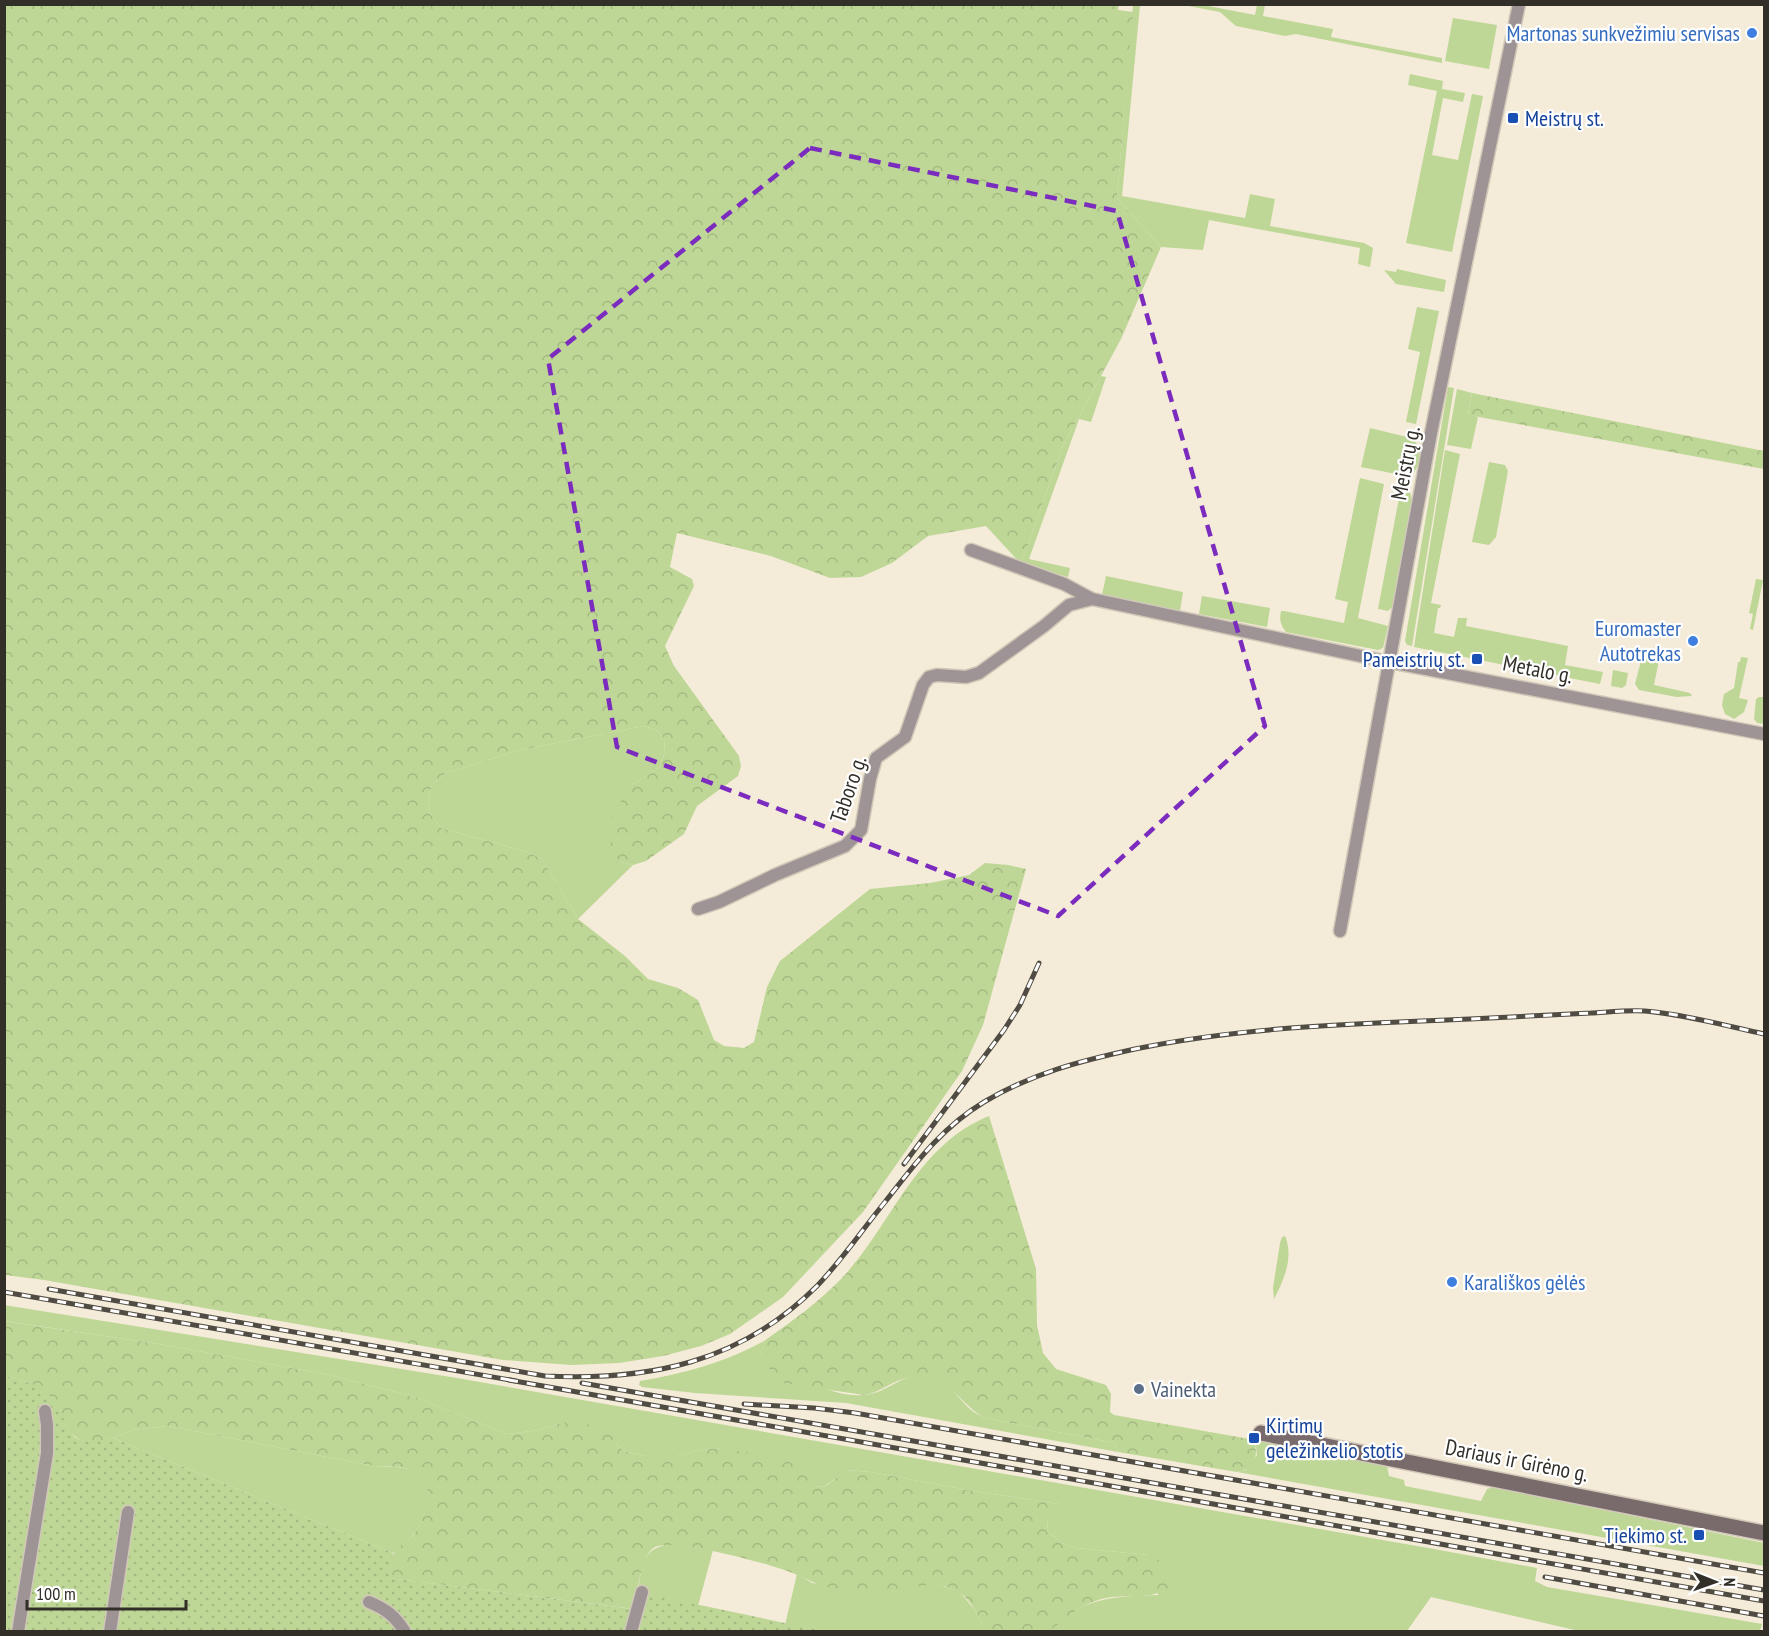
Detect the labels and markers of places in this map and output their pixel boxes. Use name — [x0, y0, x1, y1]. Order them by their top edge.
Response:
place label: Martonas sunkvežimiu servisas — [1507, 19, 1740, 47]
marker: Martonas sunkvežimiu servisas — [1745, 26, 1759, 40]
place label: Meistrų st. — [1525, 104, 1604, 132]
marker: Meistrų st. — [1506, 111, 1520, 125]
place label: Euromaster Autotrekas — [1595, 614, 1681, 667]
marker: Euromaster Autotrekas — [1686, 634, 1700, 648]
place label: Pameistrių st. — [1363, 645, 1465, 673]
marker: Pameistrių st. — [1470, 652, 1484, 666]
place label: Karališkos gėlės — [1464, 1268, 1586, 1296]
marker: Karališkos gėlės — [1445, 1275, 1459, 1289]
place label: Vainekta — [1150, 1375, 1216, 1403]
marker: Vainekta — [1132, 1382, 1146, 1396]
place label: Kirtimų geležinkelio stotis — [1266, 1411, 1404, 1464]
marker: Kirtimų geležinkelio stotis — [1247, 1431, 1261, 1445]
place label: Tiekimo st. — [1604, 1521, 1687, 1549]
marker: Tiekimo st. — [1692, 1528, 1706, 1542]

